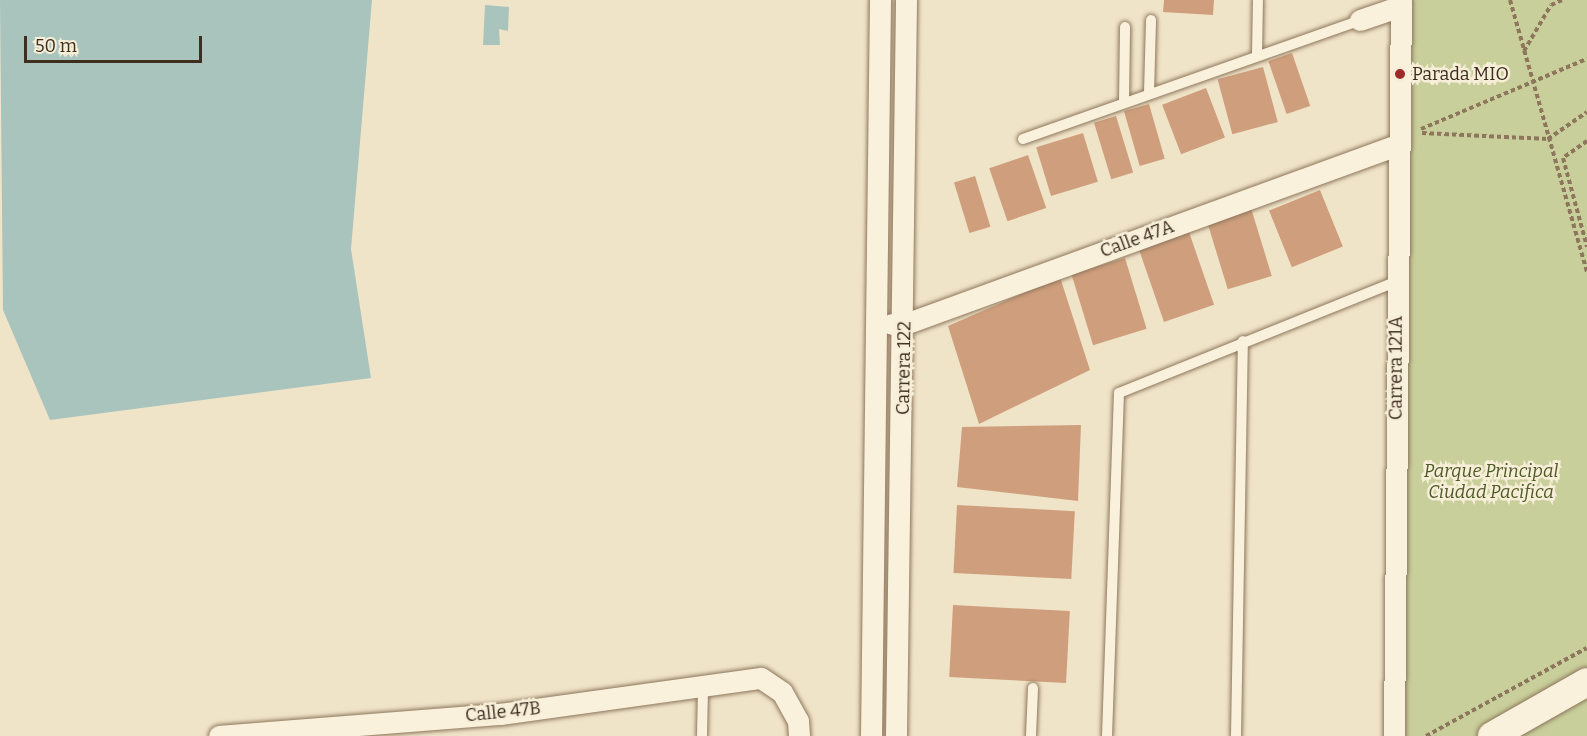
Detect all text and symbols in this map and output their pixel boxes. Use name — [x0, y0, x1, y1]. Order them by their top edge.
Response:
scale bar — [27, 24, 206, 62]
text: 50 m — [35, 35, 77, 57]
place label: Parada MIO — [1412, 63, 1509, 85]
marker: Parada MIO — [1393, 67, 1407, 81]
street label: Calle 47A — [1097, 216, 1177, 262]
street label: Carrera 121A — [1385, 316, 1407, 420]
street label: Carrera 122 — [892, 321, 916, 415]
park label: Parque Principal Ciudad Pacifica — [1424, 461, 1558, 504]
street label: Calle 47B — [464, 697, 542, 727]

